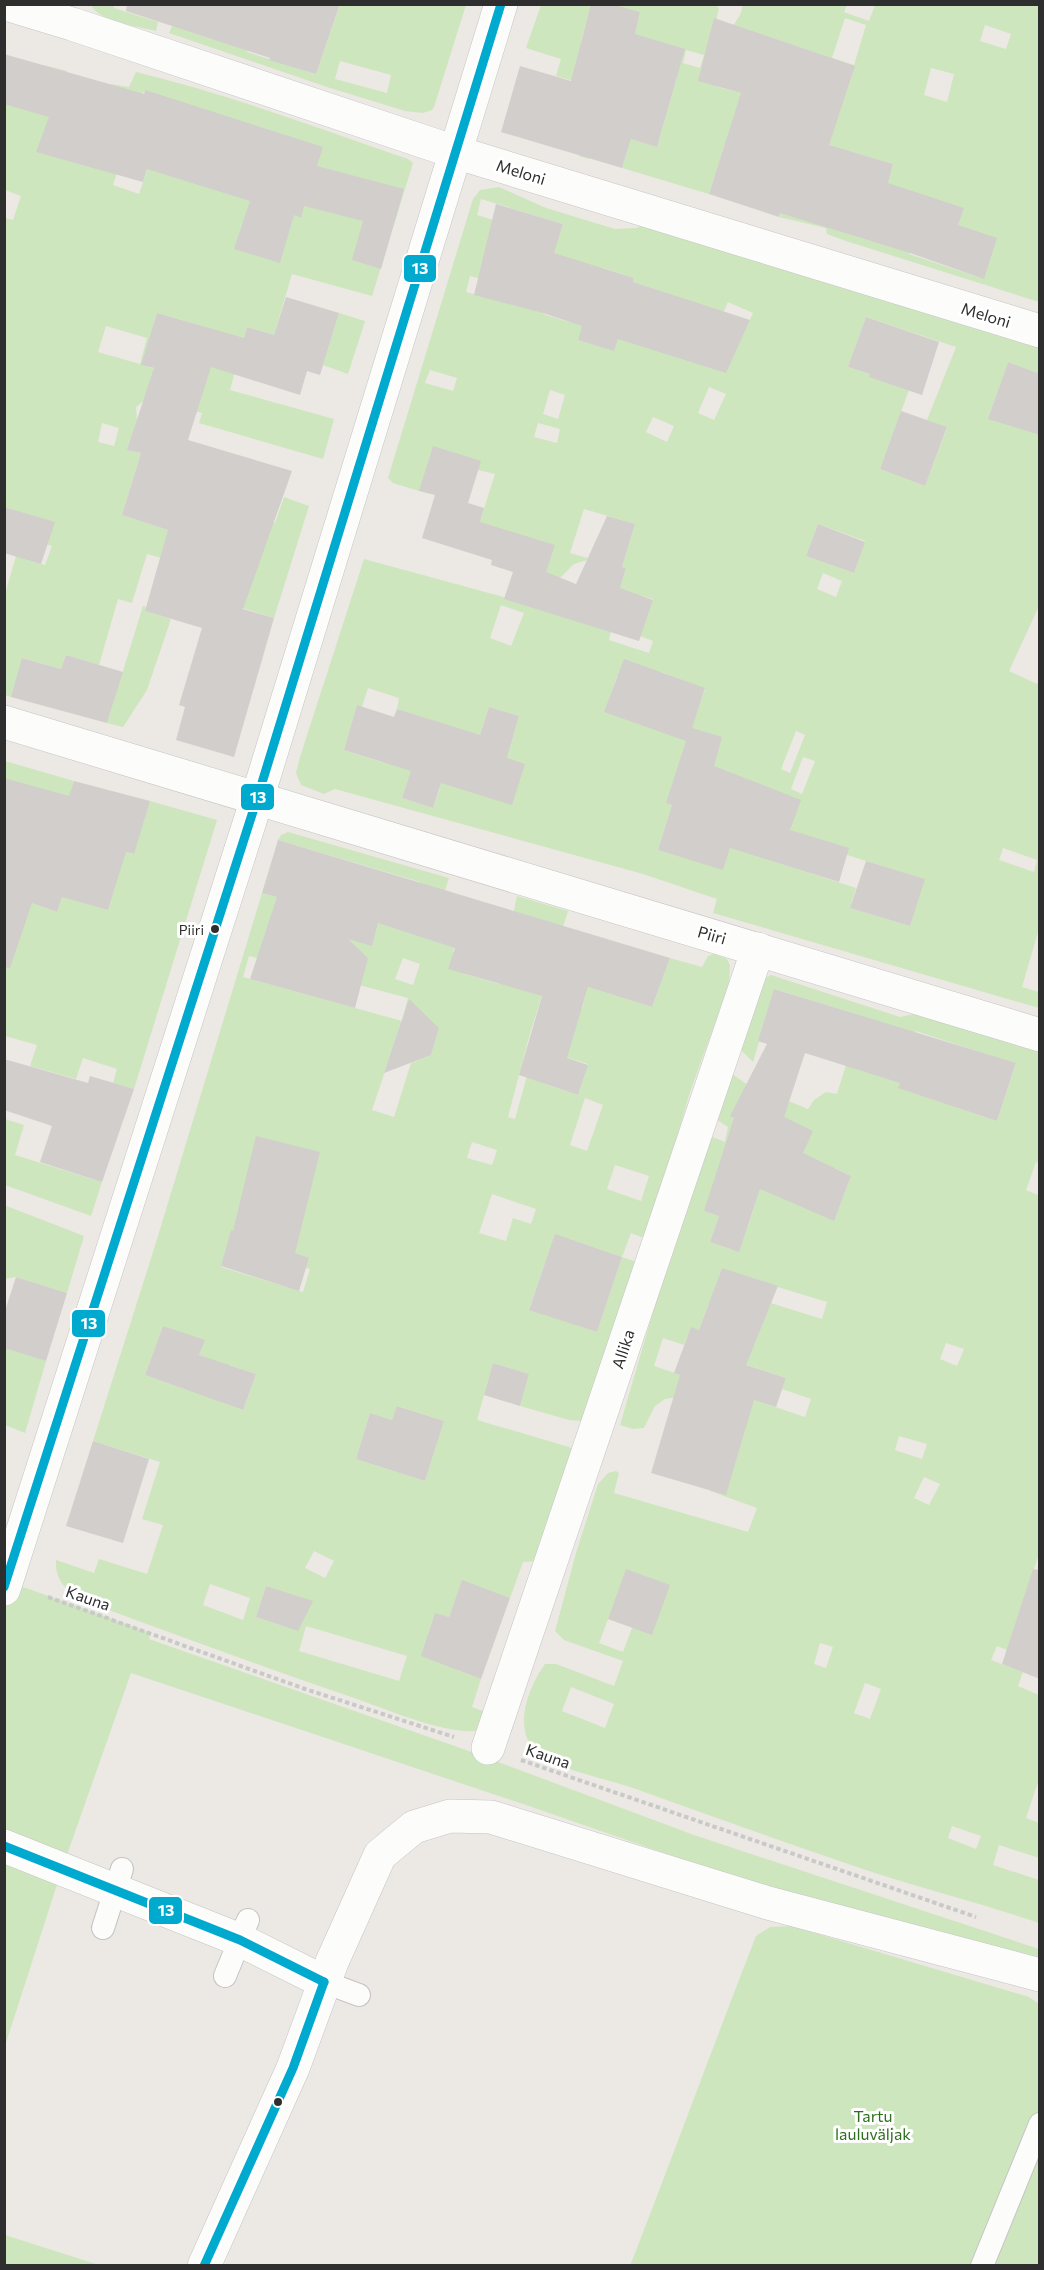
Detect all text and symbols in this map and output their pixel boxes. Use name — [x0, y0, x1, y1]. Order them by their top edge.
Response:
street label: Meloni — [494, 155, 548, 188]
line badge: 13 — [403, 254, 437, 283]
text: 13 — [412, 258, 428, 277]
street label: Meloni — [959, 298, 1013, 331]
line badge: 13 — [240, 783, 275, 811]
text: 13 — [250, 787, 266, 806]
place label: Piiri — [179, 921, 204, 938]
street label: Piiri — [696, 921, 729, 948]
marker: Piiri — [209, 923, 221, 935]
line badge: 13 — [71, 1309, 106, 1338]
text: 13 — [81, 1313, 97, 1332]
street label: Allika — [607, 1327, 638, 1371]
street label: Kauna — [64, 1581, 113, 1614]
street label: Kauna — [524, 1739, 573, 1772]
line badge: 13 — [148, 1896, 183, 1925]
text: 13 — [158, 1900, 174, 1919]
unlabelled marker — [272, 2096, 284, 2108]
park label: Tartu lauluväljak — [835, 2106, 911, 2143]

